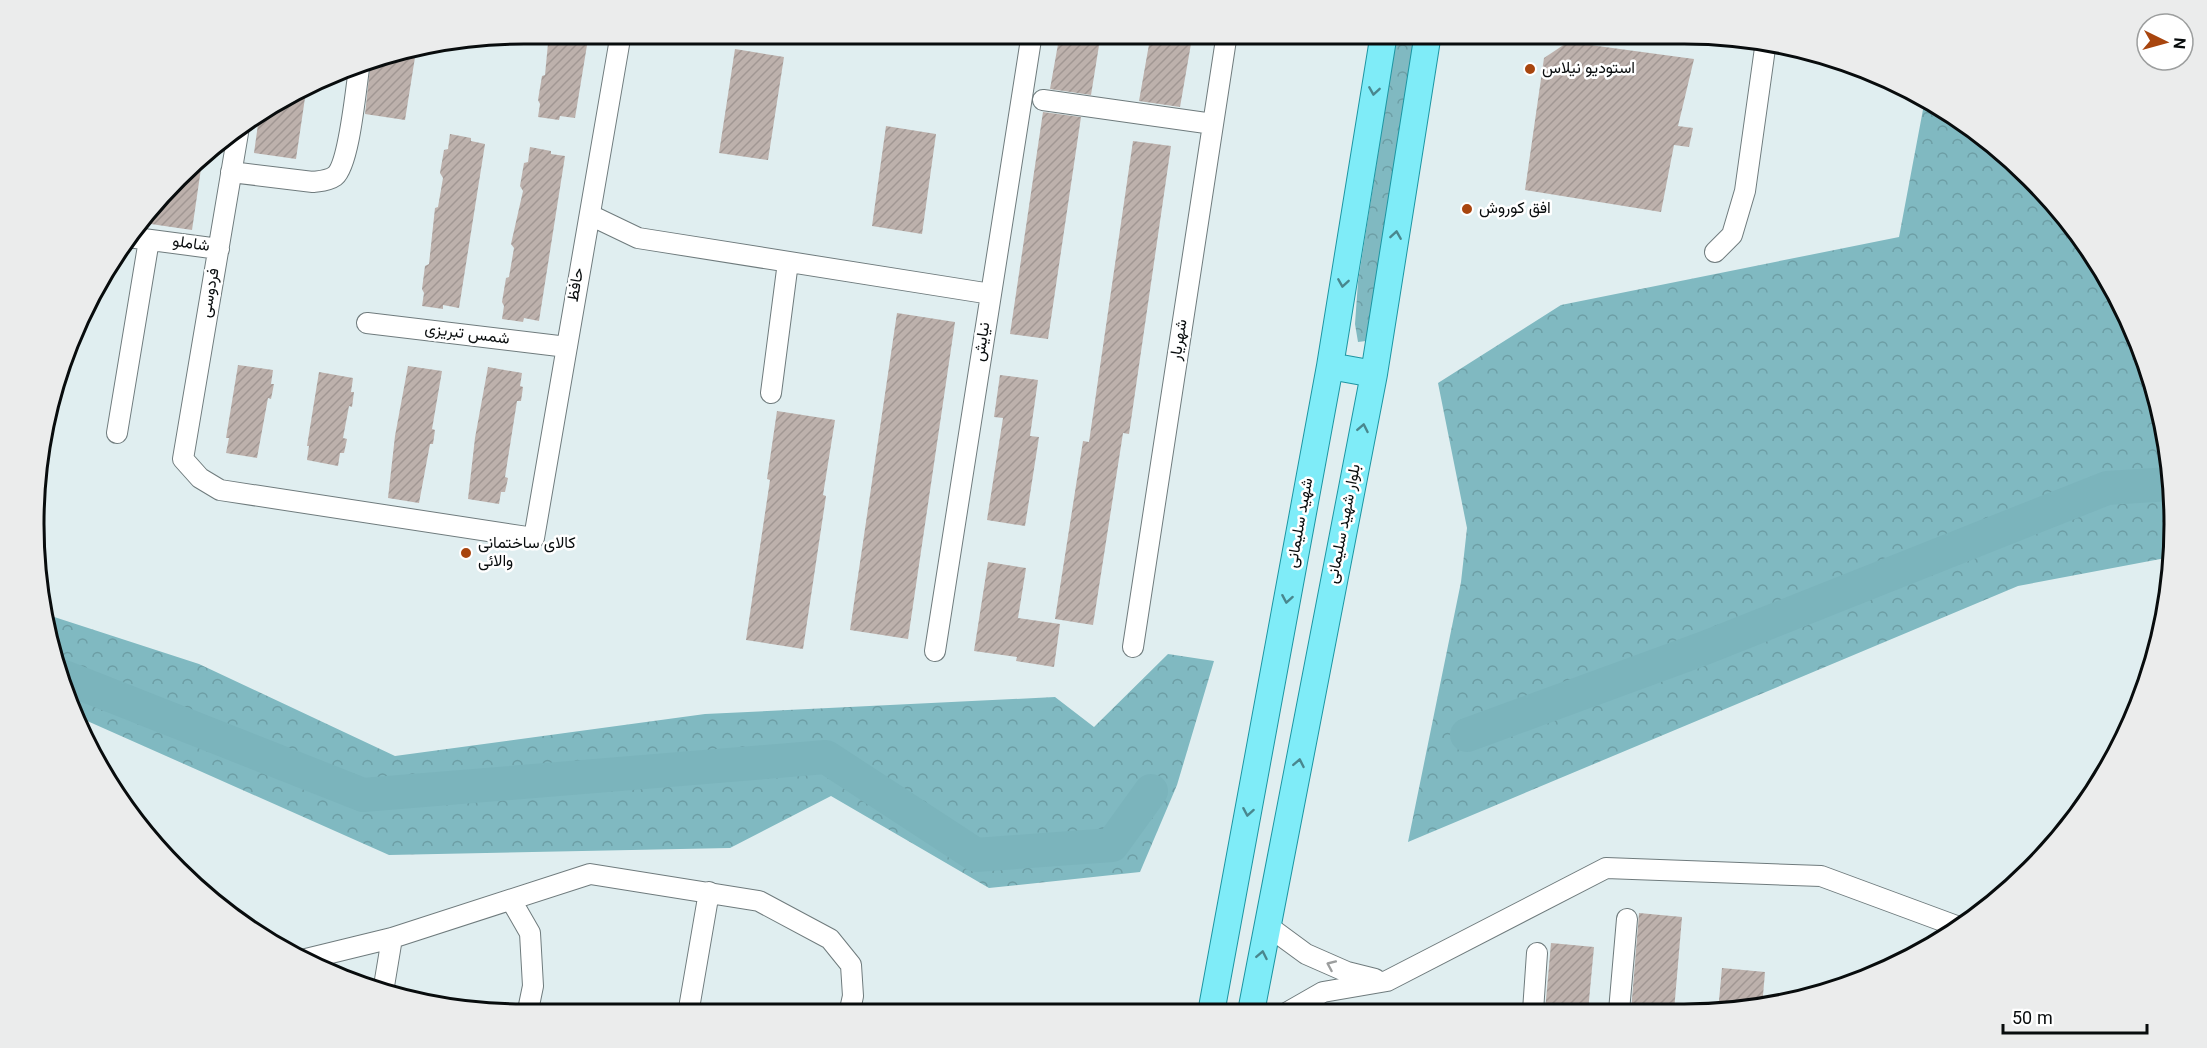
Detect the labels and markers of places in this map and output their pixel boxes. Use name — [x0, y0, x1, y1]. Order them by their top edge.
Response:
place label: استودیو نیلاس — [1542, 57, 1635, 82]
marker: استودیو نیلاس — [1523, 62, 1537, 76]
place label: افق کوروش — [1479, 197, 1551, 222]
marker: افق کوروش — [1460, 202, 1474, 216]
place label: کالای ساختمانی والائی — [478, 532, 576, 575]
marker: کالای ساختمانی والائی — [459, 546, 473, 560]

